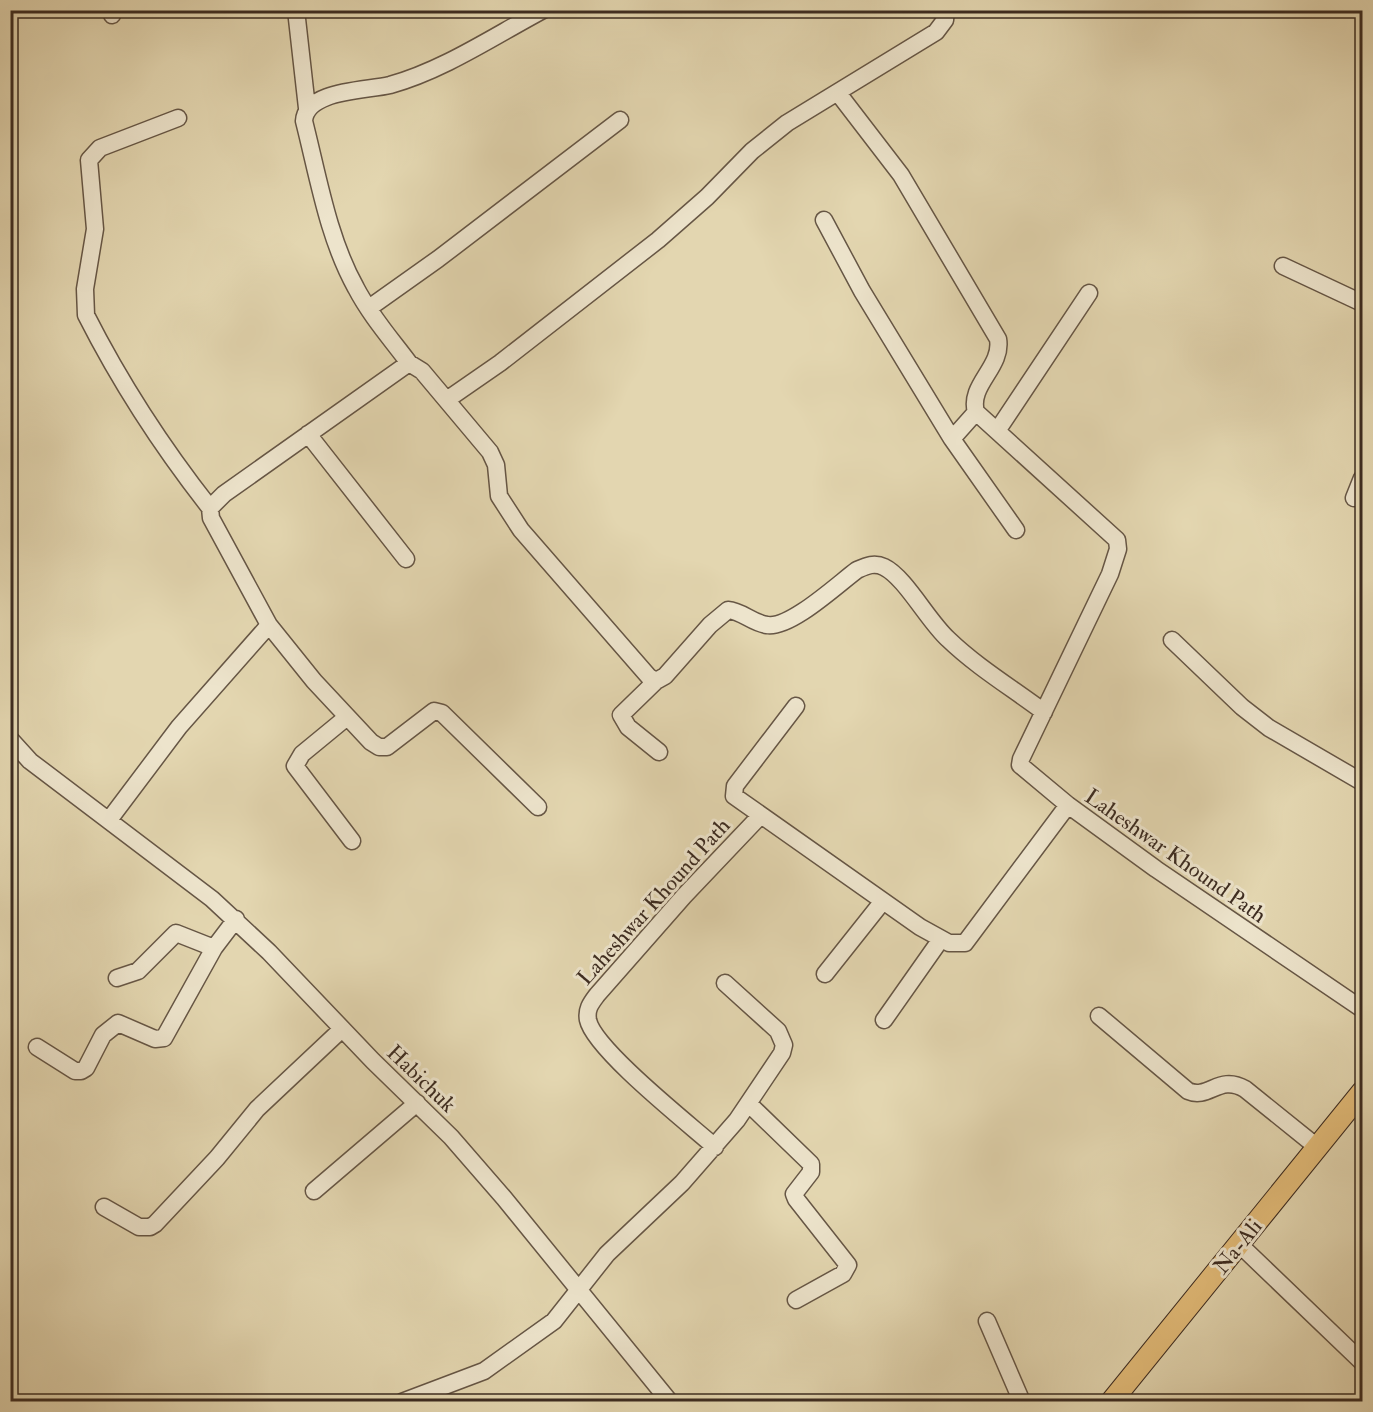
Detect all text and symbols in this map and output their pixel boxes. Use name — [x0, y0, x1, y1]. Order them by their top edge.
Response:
street label: Laheshwar Khound Path — [1079, 783, 1272, 929]
street label: Laheshwar Khound Path — [571, 812, 737, 991]
street label: Habichuk — [381, 1039, 462, 1119]
street label: Na-Ali — [1207, 1213, 1269, 1280]

